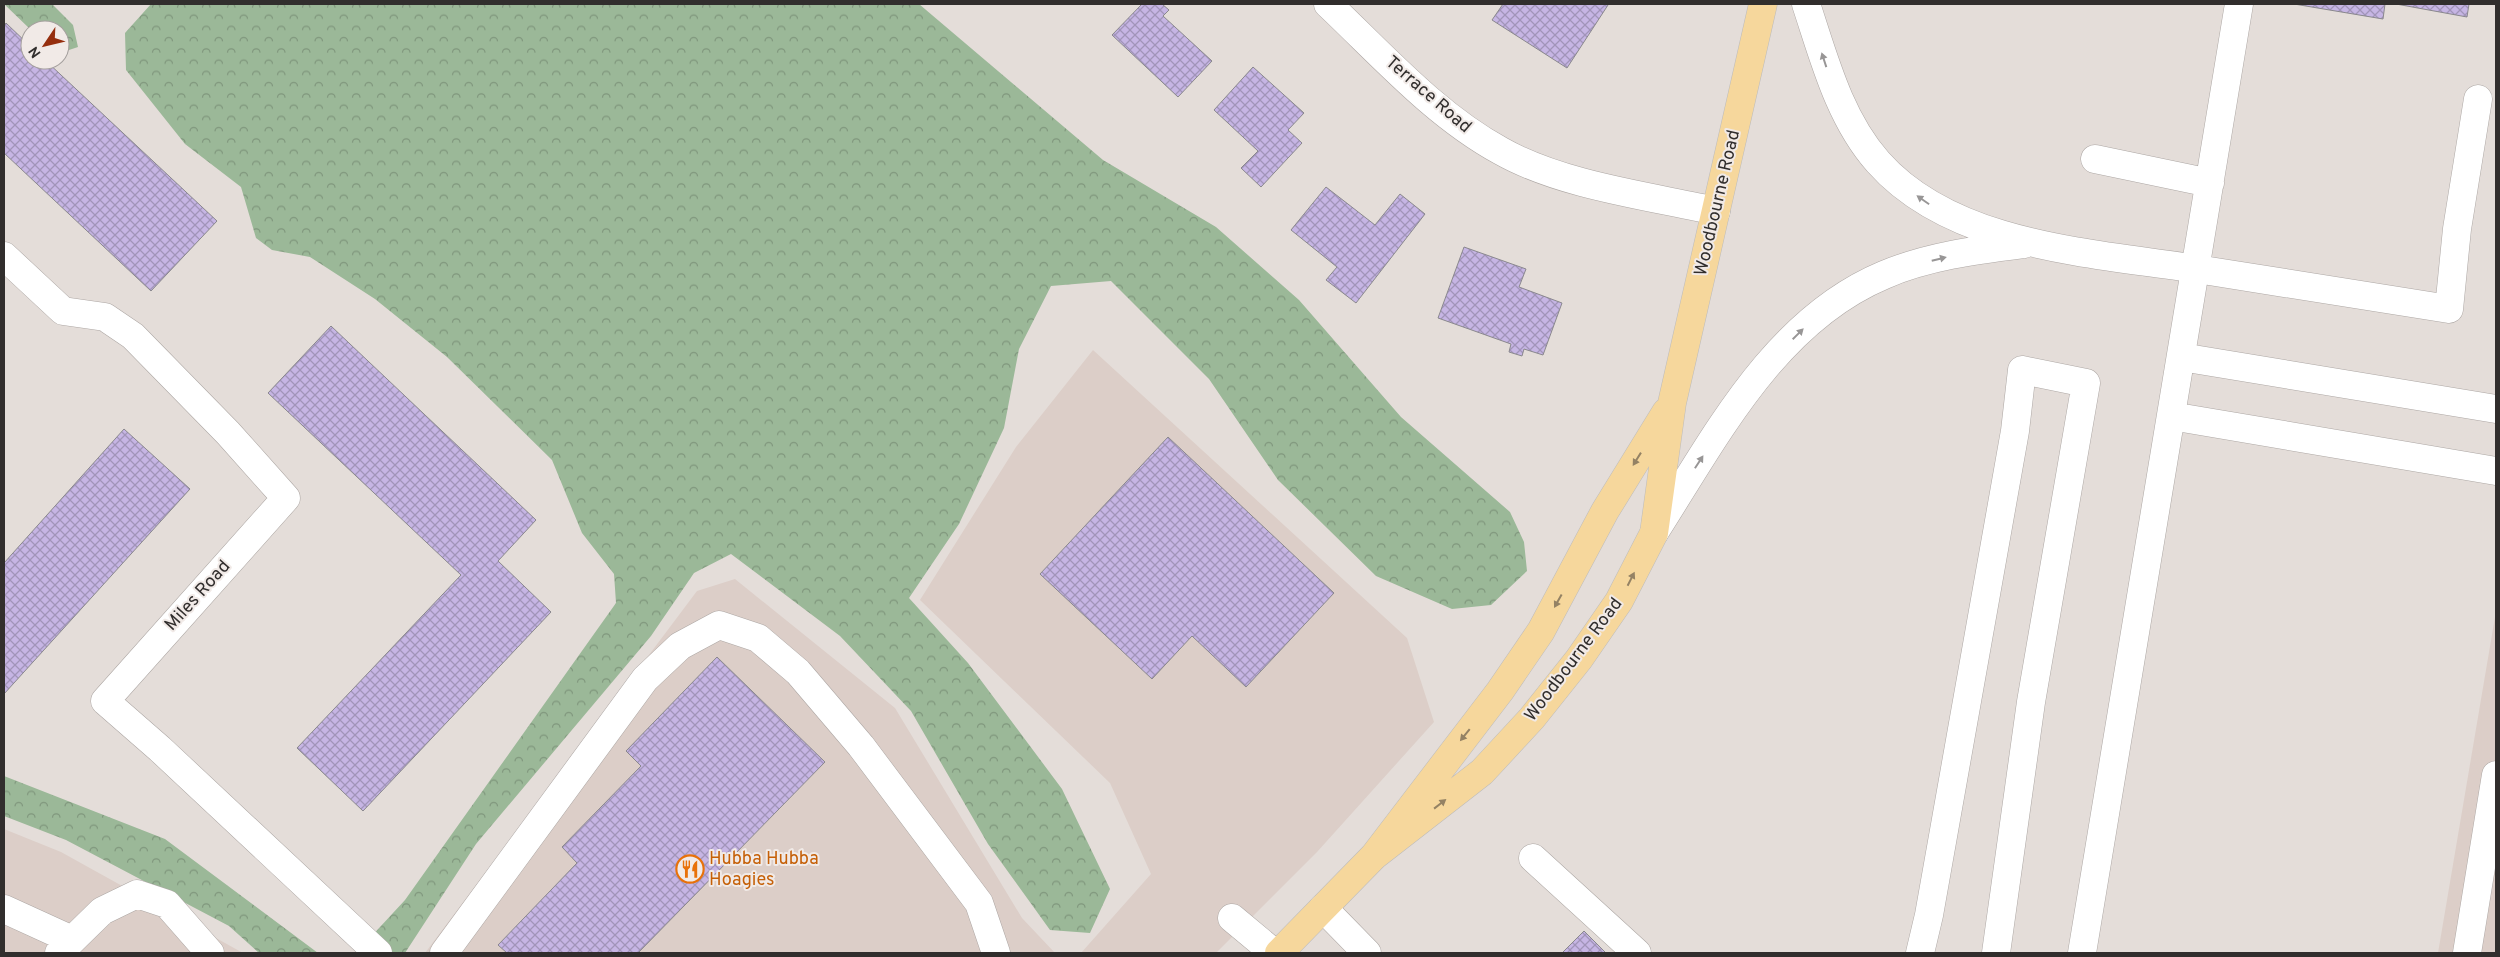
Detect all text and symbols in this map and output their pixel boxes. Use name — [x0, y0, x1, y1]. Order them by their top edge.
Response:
north arrow — [20, 20, 70, 70]
text: N — [26, 43, 45, 61]
street label: Terrace Road — [1380, 51, 1476, 139]
one-way arrow — [1820, 52, 1828, 67]
street label: Woodbourne Road — [1690, 128, 1746, 278]
one-way arrow — [1916, 195, 1930, 205]
one-way arrow — [1932, 255, 1947, 263]
one-way arrow — [1791, 328, 1803, 340]
one-way arrow — [1632, 453, 1641, 466]
one-way arrow — [1695, 456, 1704, 469]
street label: Miles Road — [160, 556, 236, 636]
one-way arrow — [1627, 571, 1635, 586]
street label: Woodbourne Road — [1520, 594, 1628, 726]
one-way arrow — [1553, 595, 1562, 608]
one-way arrow — [1460, 728, 1471, 741]
one-way arrow — [1433, 799, 1446, 810]
place label: Hubba Hubba Hoagies — [709, 848, 819, 892]
restaurant icon: Hubba Hubba Hoagies — [675, 854, 705, 884]

